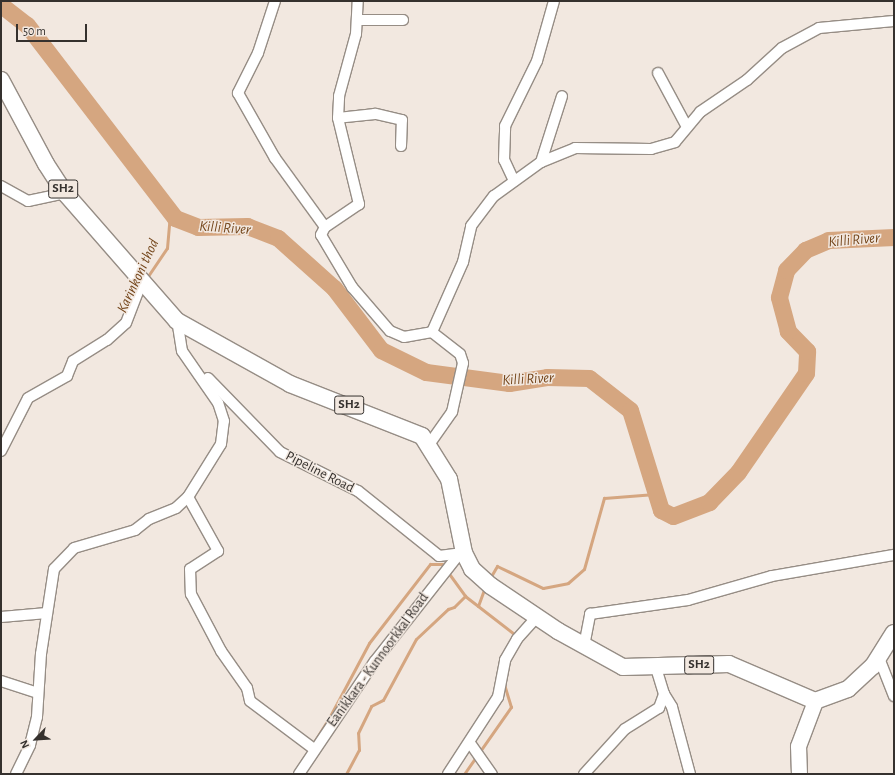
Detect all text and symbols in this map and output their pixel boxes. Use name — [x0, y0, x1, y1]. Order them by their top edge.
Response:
scale bar — [18, 16, 89, 42]
text: 50 m — [23, 25, 46, 37]
road number: SH2 — [48, 178, 78, 200]
water label: Killi River — [199, 217, 251, 239]
water label: Killi River — [828, 229, 880, 251]
water label: Karinkoni thod — [113, 236, 163, 316]
water label: Killi River — [502, 369, 554, 389]
road number: SH2 — [334, 394, 364, 416]
street label: Pipeline Road — [283, 448, 357, 496]
street label: Eanikkara - Kunnoorkkal Road — [324, 590, 432, 730]
road number: SH2 — [684, 654, 714, 676]
north arrow — [16, 719, 56, 759]
text: N — [18, 738, 31, 750]

